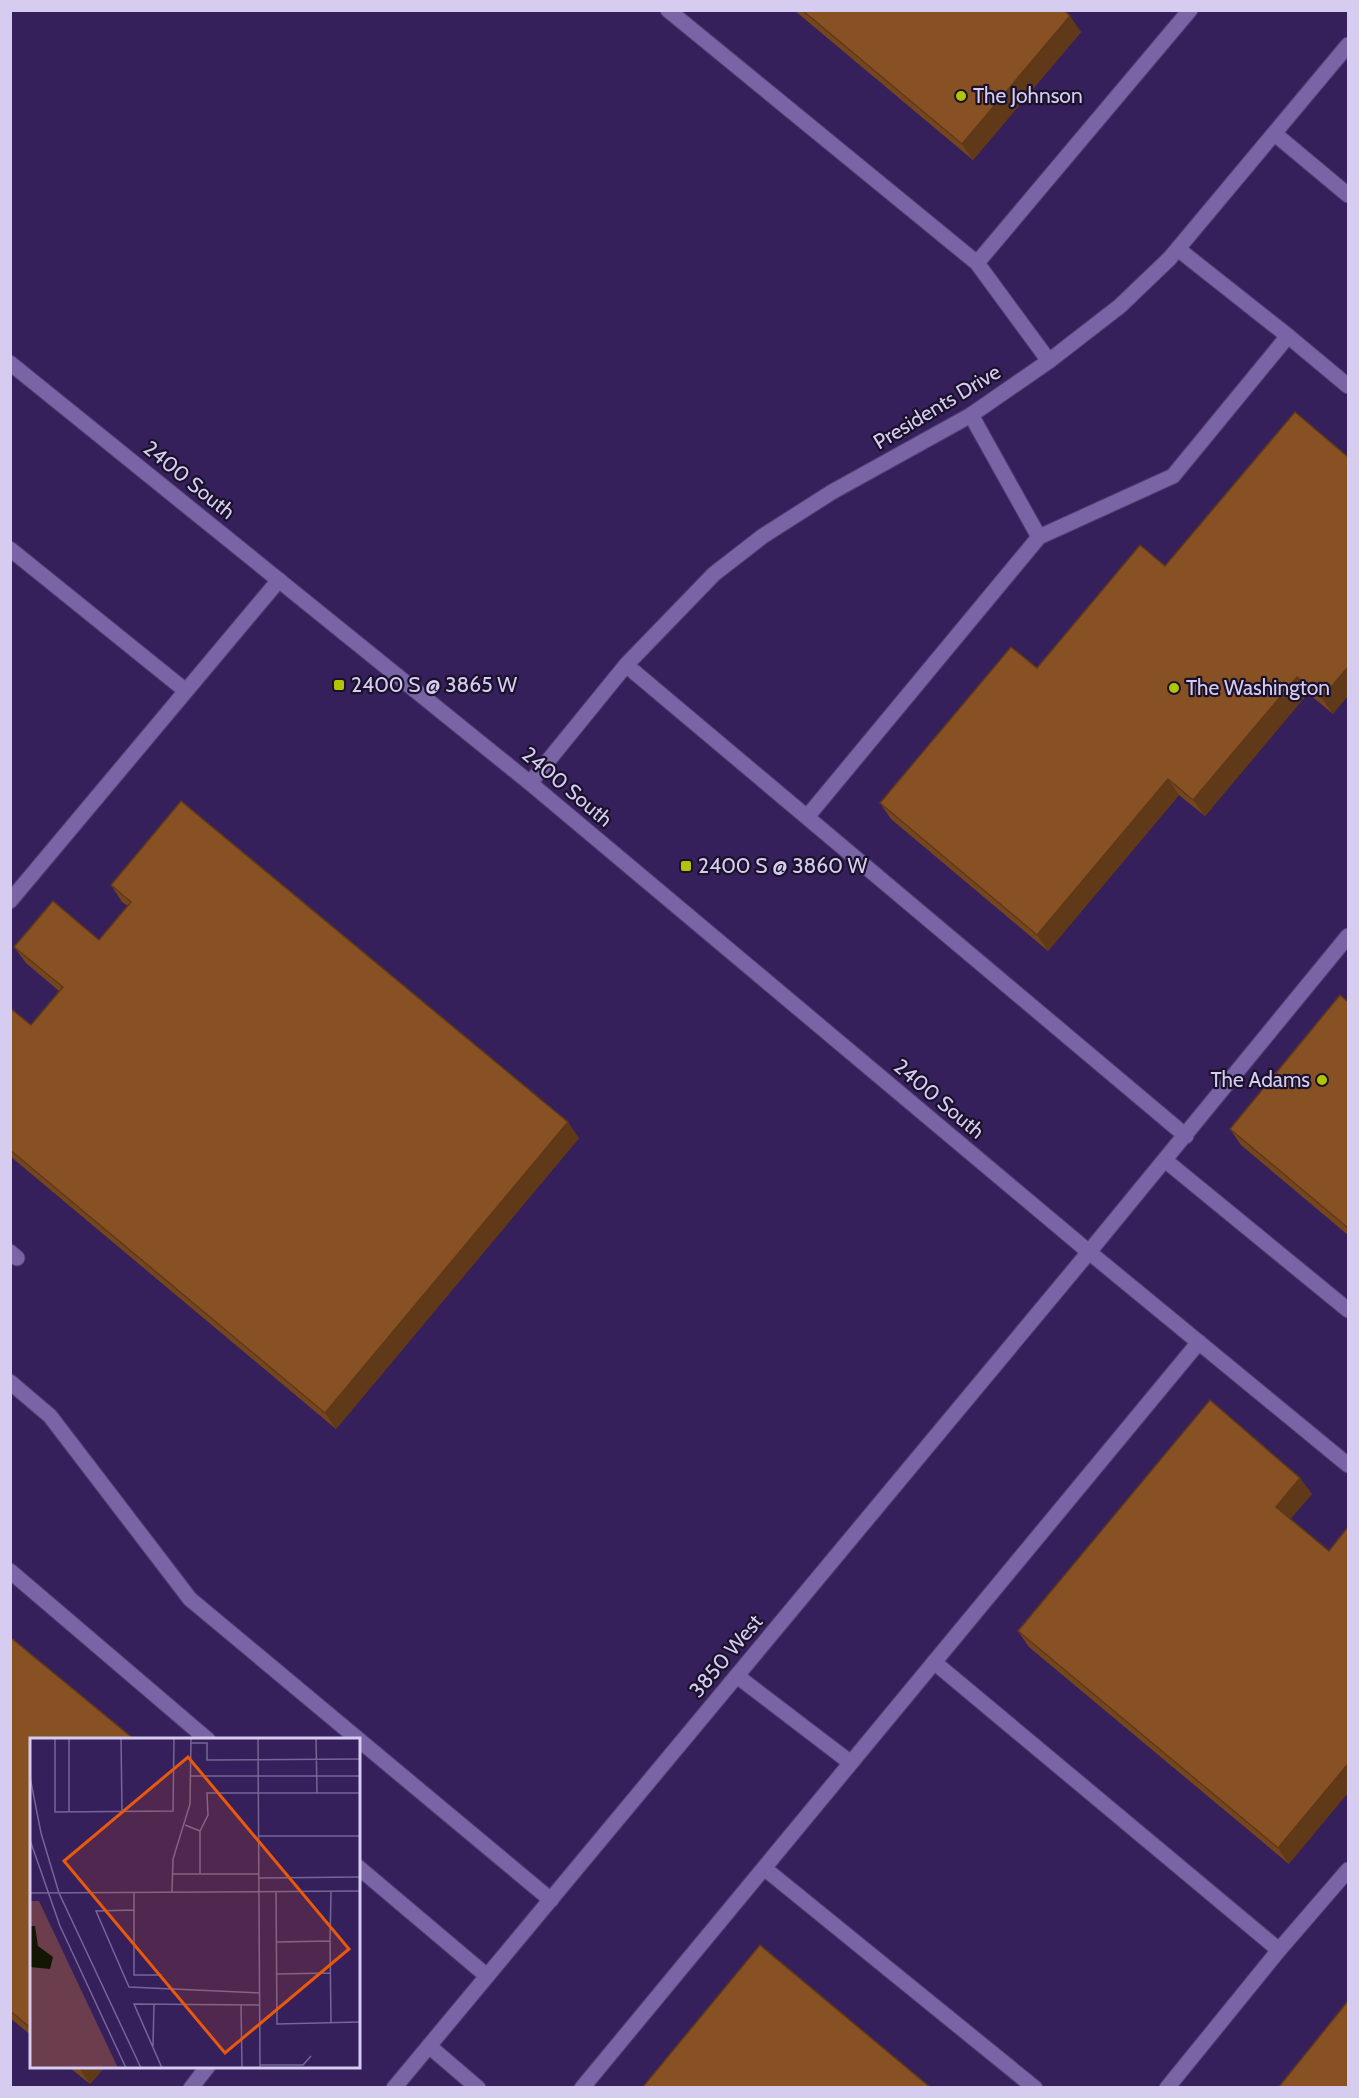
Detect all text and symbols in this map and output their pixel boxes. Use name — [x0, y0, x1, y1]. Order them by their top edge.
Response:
place label: The Johnson — [973, 83, 1083, 108]
marker: The Johnson — [954, 89, 968, 103]
street label: Presidents Drive — [869, 359, 1005, 454]
street label: 2400 South — [139, 435, 240, 524]
place label: 2400 S @ 3865 W — [351, 672, 517, 697]
place label: The Washington — [1186, 675, 1330, 700]
marker: 2400 S @ 3865 W — [332, 678, 346, 692]
marker: The Washington — [1167, 681, 1181, 695]
street label: 2400 South — [517, 742, 618, 832]
place label: 2400 S @ 3860 W — [698, 853, 868, 878]
marker: 2400 S @ 3860 W — [679, 859, 693, 873]
street label: 2400 South — [889, 1054, 990, 1144]
place label: The Adams — [1211, 1067, 1310, 1092]
marker: The Adams — [1315, 1073, 1329, 1087]
street label: 3850 West — [684, 1609, 767, 1702]
inset map — [30, 1738, 360, 2068]

